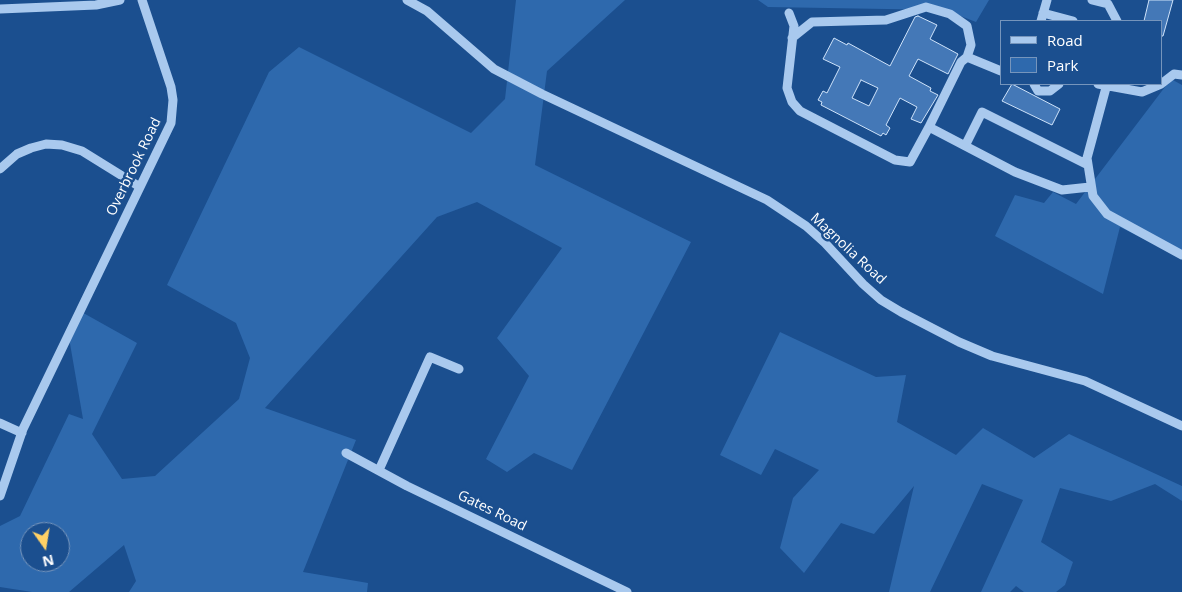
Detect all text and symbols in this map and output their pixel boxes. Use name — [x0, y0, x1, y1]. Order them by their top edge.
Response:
legend — [1000, 20, 1162, 85]
text: Road — [1047, 30, 1083, 50]
text: Park — [1047, 55, 1078, 75]
street label: Overbrook Road — [103, 115, 165, 219]
street label: Magnolia Road — [807, 210, 889, 288]
street label: Gates Road — [455, 487, 529, 535]
north arrow — [20, 522, 70, 572]
text: N — [41, 551, 56, 572]

